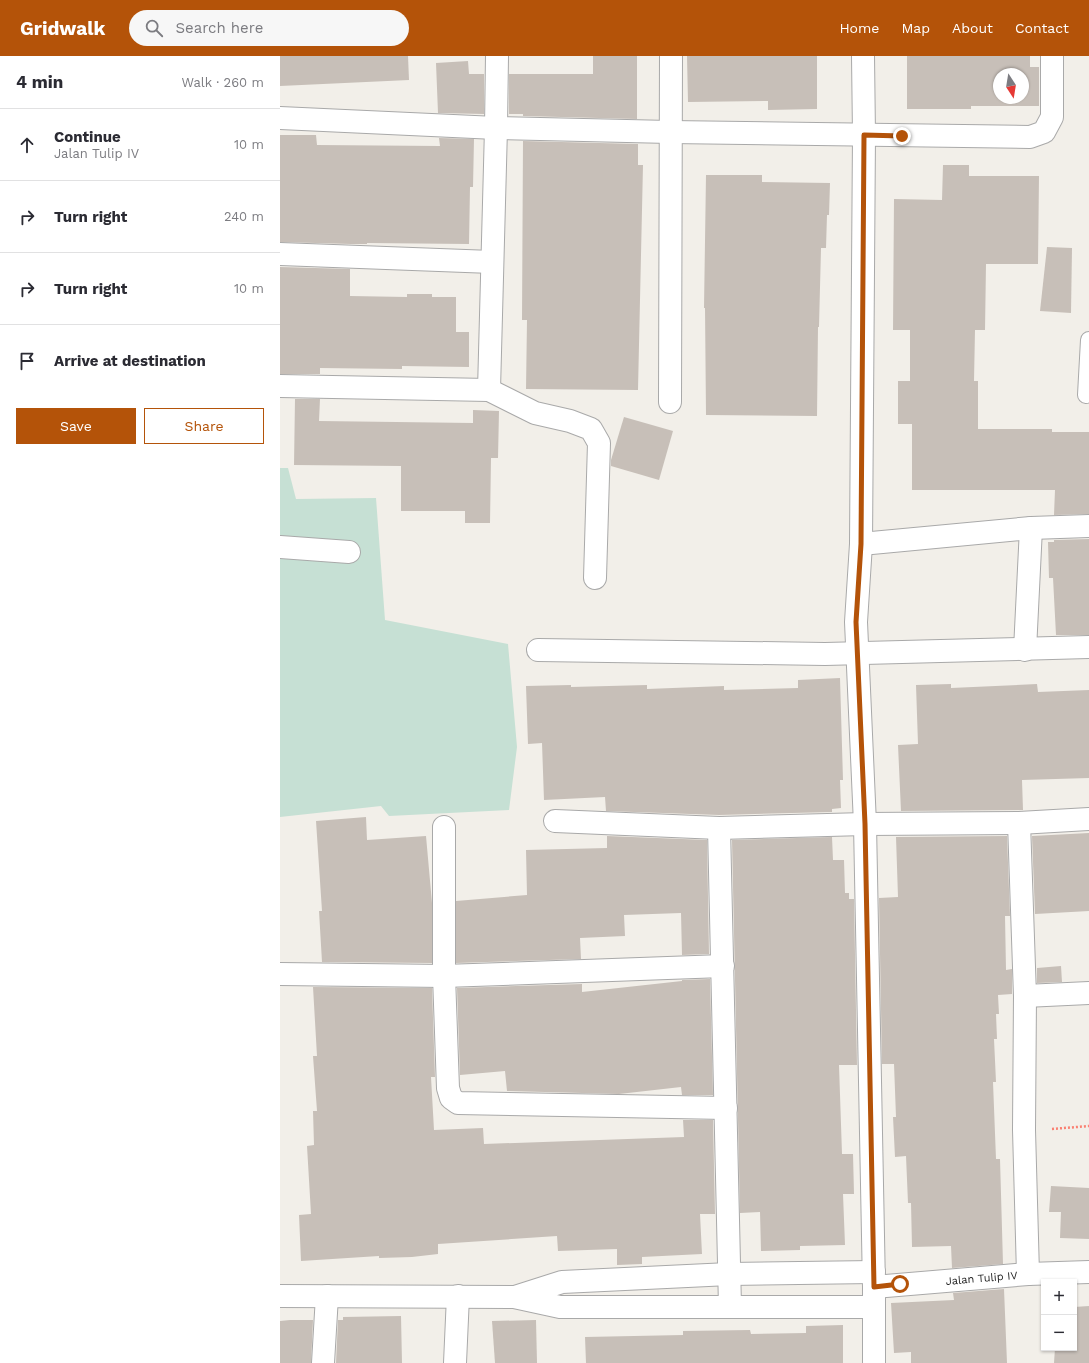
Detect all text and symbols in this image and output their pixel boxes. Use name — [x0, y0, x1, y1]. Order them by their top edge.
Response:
search box — [129, 10, 409, 46]
text: Gridwalk — [20, 17, 105, 40]
icon: search — [143, 17, 165, 39]
text: Search here — [175, 19, 263, 37]
text: Home — [839, 20, 879, 36]
text: Map — [901, 20, 930, 36]
text: About — [952, 20, 993, 36]
text: Contact — [1015, 20, 1069, 36]
north arrow — [993, 68, 1029, 104]
text: 4 min — [16, 72, 63, 92]
text: Walk · 260 m — [181, 75, 264, 90]
route end — [893, 127, 911, 145]
text: Continue — [54, 128, 121, 146]
icon: ahead — [16, 134, 38, 156]
text: 10 m — [234, 137, 264, 152]
text: Jalan Tulip IV — [54, 146, 139, 161]
icon: right — [16, 206, 38, 228]
text: Turn right — [54, 208, 127, 226]
text: 240 m — [224, 209, 264, 224]
icon: right — [16, 278, 38, 300]
text: Turn right — [54, 280, 127, 298]
text: 10 m — [234, 281, 264, 296]
icon: arrive — [16, 350, 38, 372]
text: Arrive at destination — [54, 352, 206, 370]
button: Save — [16, 408, 136, 444]
button: Share — [144, 408, 264, 444]
street label: Jalan Tulip IV — [945, 1268, 1018, 1287]
route start — [891, 1275, 909, 1293]
map controls — [1041, 1279, 1077, 1351]
button: + — [1041, 1279, 1077, 1315]
button: − — [1041, 1315, 1077, 1351]

